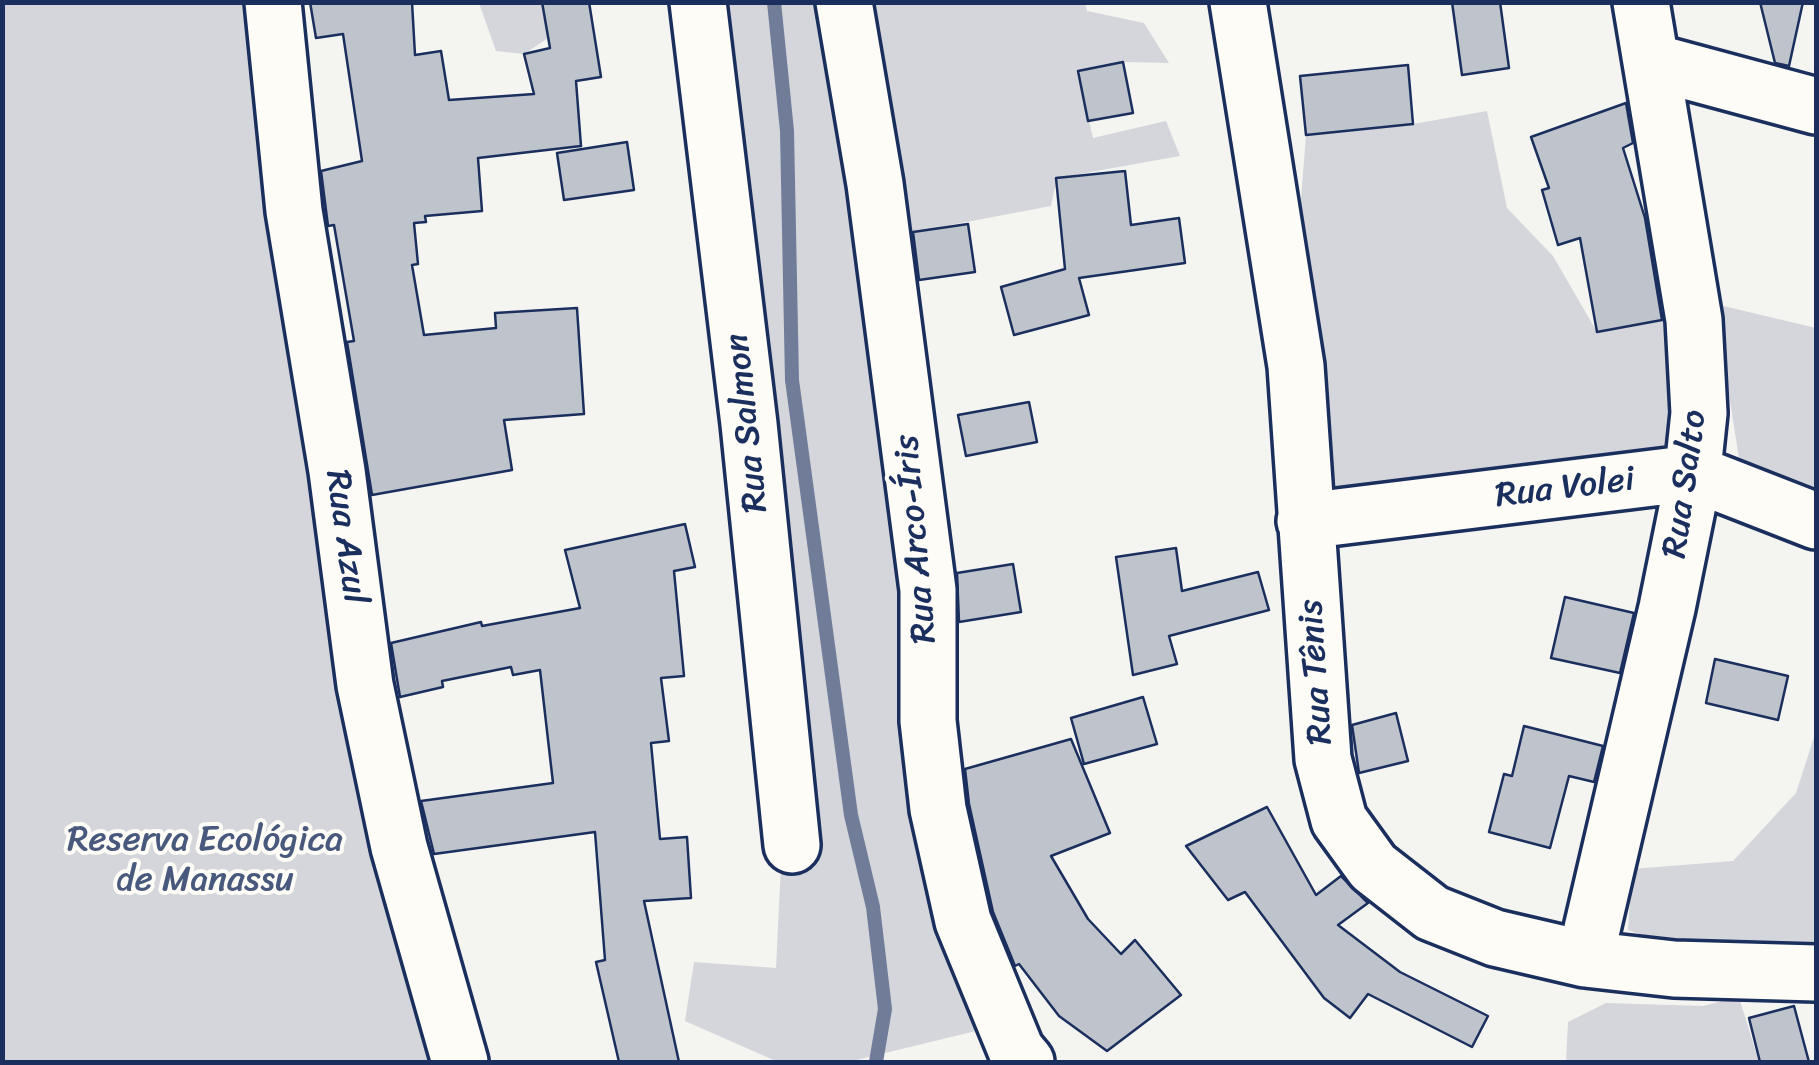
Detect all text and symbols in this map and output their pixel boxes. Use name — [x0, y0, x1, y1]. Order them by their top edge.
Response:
street label: Rua Salmon — [718, 331, 778, 515]
street label: Rua Salto — [1655, 407, 1717, 561]
street label: Rua Arco-Íris — [887, 433, 947, 645]
street label: Rua Volei — [1493, 460, 1637, 518]
street label: Rua Azul — [315, 467, 375, 607]
street label: Rua Tênis — [1291, 598, 1343, 746]
park label: Reserva Ecológica de Manassu — [67, 820, 343, 902]

